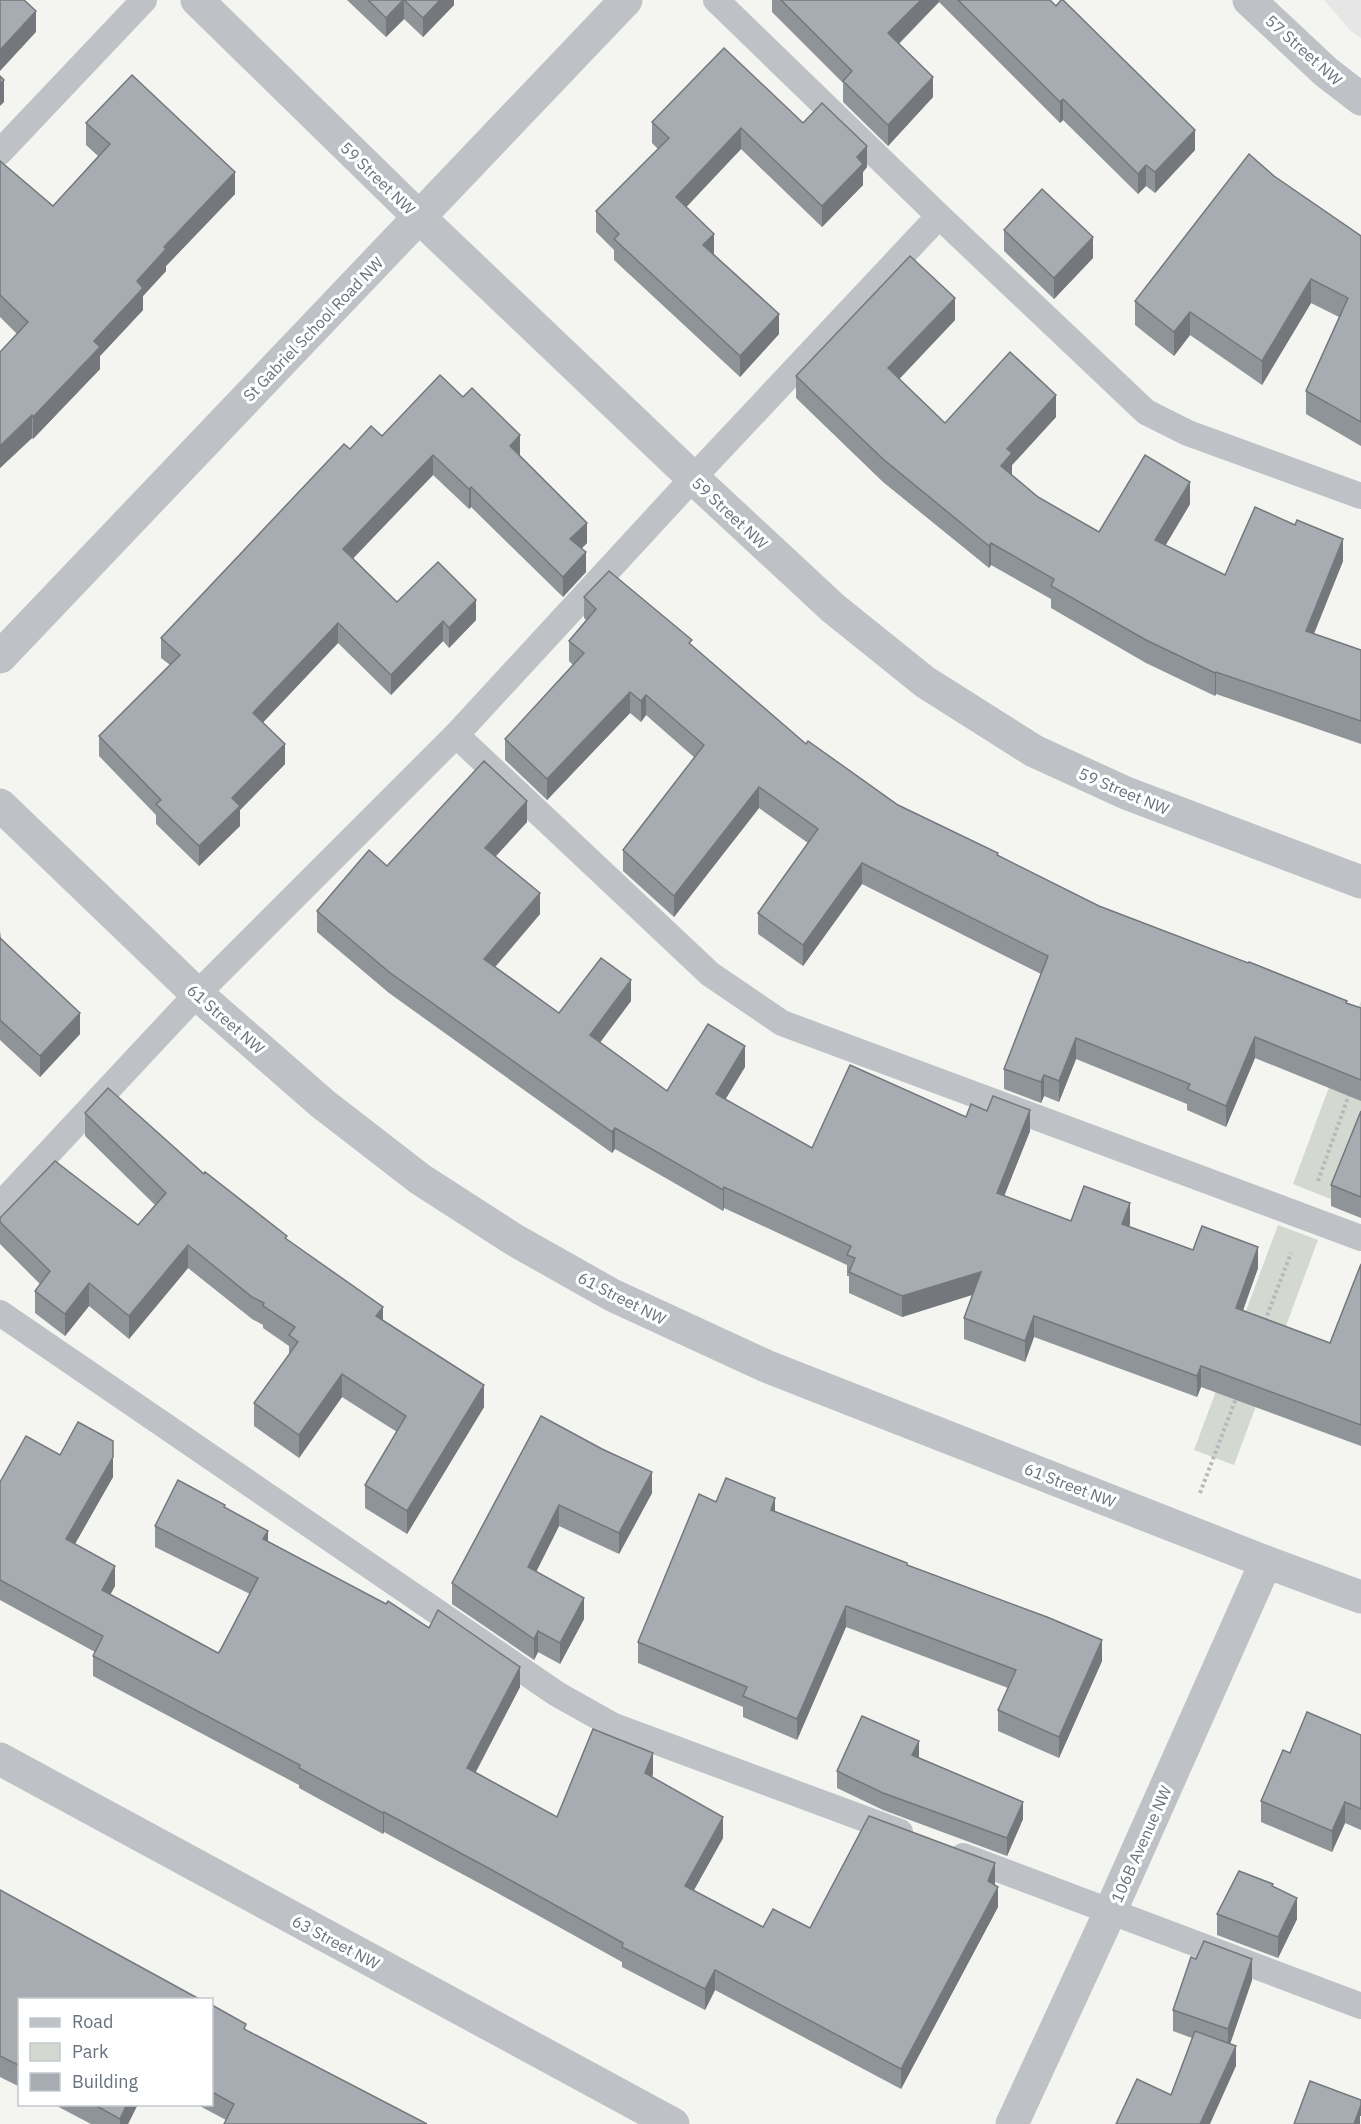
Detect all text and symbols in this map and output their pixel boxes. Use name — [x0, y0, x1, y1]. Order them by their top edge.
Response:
street label: 57 Street NW — [1262, 10, 1346, 90]
street label: 59 Street NW — [336, 137, 420, 219]
street label: St Gabriel School Road NW — [239, 253, 387, 405]
street label: 59 Street NW — [688, 473, 772, 553]
street label: 59 Street NW — [1076, 763, 1172, 819]
street label: 61 Street NW — [183, 980, 269, 1058]
street label: 61 Street NW — [575, 1267, 669, 1329]
street label: 61 Street NW — [1022, 1458, 1118, 1512]
street label: 106B Avenue NW — [1106, 1782, 1176, 1906]
street label: 63 Street NW — [289, 1911, 383, 1973]
legend — [18, 1998, 213, 2106]
text: Road — [72, 2010, 113, 2033]
text: Park — [72, 2040, 109, 2063]
text: Building — [72, 2070, 139, 2093]

